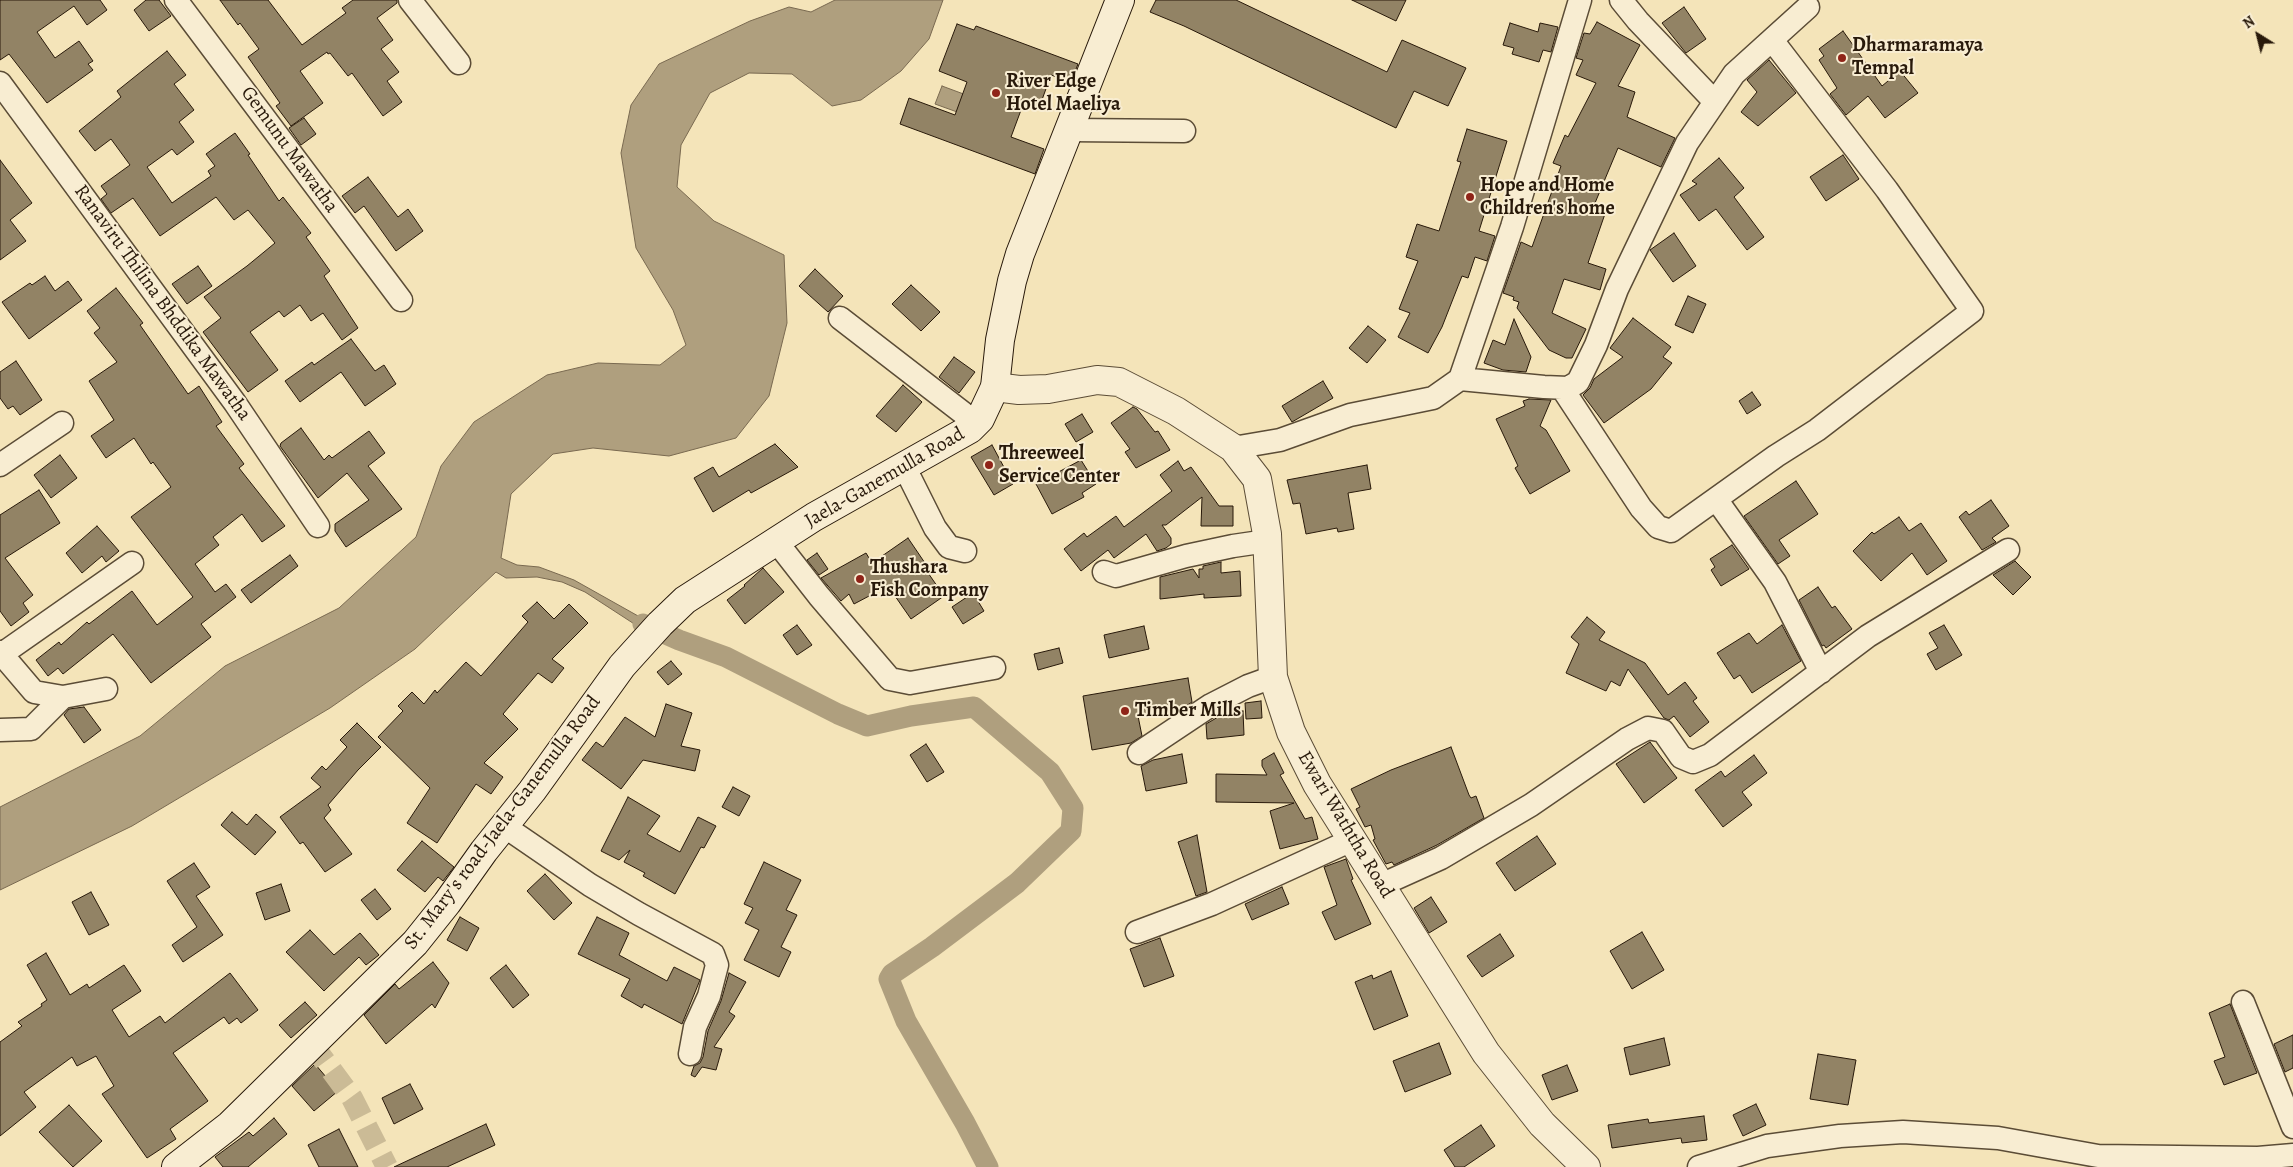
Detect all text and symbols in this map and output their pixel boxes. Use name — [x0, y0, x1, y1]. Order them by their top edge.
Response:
north arrow — [2233, 10, 2283, 60]
text: N — [2239, 12, 2259, 33]
place label: Dharmaramaya Tempal — [1852, 34, 1984, 81]
marker: Dharmaramaya Tempal — [1836, 52, 1848, 64]
place label: River Edge Hotel Maeliya — [1006, 70, 1121, 117]
street label: Gemunu Mawatha — [235, 82, 343, 218]
marker: River Edge Hotel Maeliya — [990, 87, 1002, 99]
place label: Hope and Home Children's home — [1480, 174, 1615, 221]
street label: Ranaviru Thilina Bhddika Mawatha — [68, 180, 256, 426]
marker: Hope and Home Children's home — [1464, 191, 1476, 203]
street label: Jaela-Ganemulla Road — [801, 422, 969, 534]
place label: Threeweel Service Center — [999, 442, 1120, 489]
marker: Threeweel Service Center — [983, 459, 995, 471]
place label: Thushara Fish Company — [870, 556, 988, 603]
marker: Thushara Fish Company — [854, 573, 866, 585]
street label: St. Mary's road-Jaela-Ganemulla Road — [400, 691, 606, 955]
place label: Timber Mills — [1135, 699, 1241, 723]
marker: Timber Mills — [1119, 705, 1131, 717]
street label: Ewari Waththa Road — [1292, 747, 1398, 903]

